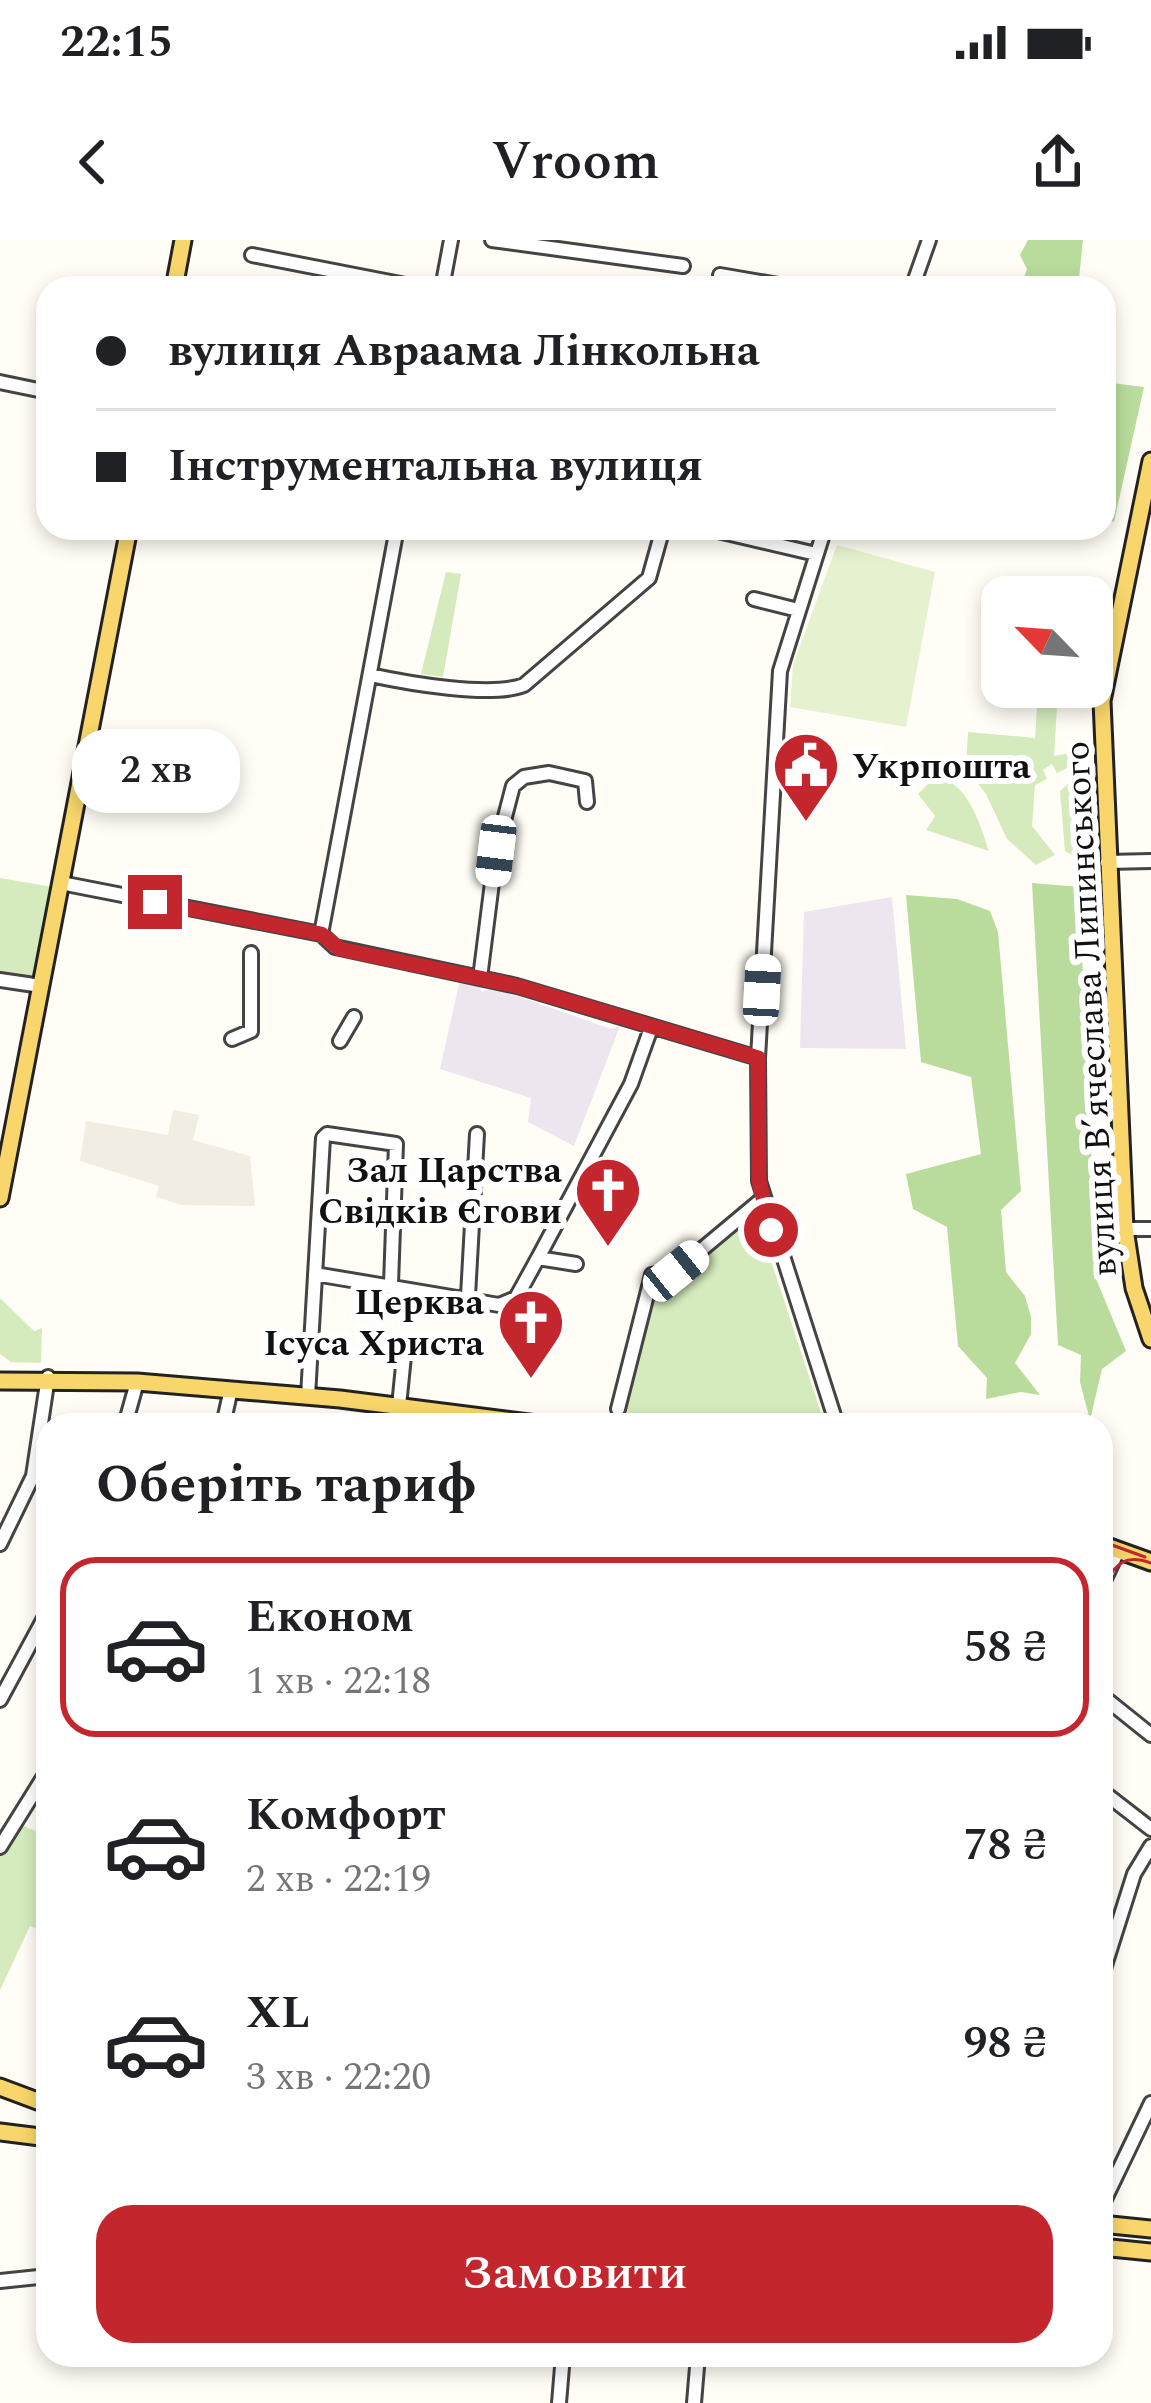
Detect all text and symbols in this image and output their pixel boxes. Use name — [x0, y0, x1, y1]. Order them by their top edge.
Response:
text: 22:15 — [60, 8, 173, 77]
text: Vroom — [491, 121, 660, 203]
icon: back — [60, 129, 126, 195]
icon: share — [1025, 129, 1091, 195]
text: вулиця Авраама Лінкольна — [168, 317, 760, 386]
text: Інструментальна вулиця — [168, 432, 703, 501]
north arrow — [981, 576, 1113, 708]
map controls — [981, 576, 1113, 708]
callout: 2 хв — [71, 728, 239, 812]
public building icon: Укрпошта — [771, 730, 841, 824]
place label: Укрпошта — [852, 740, 1031, 795]
street label: вулиця Вʼячеслава Липинського — [1050, 740, 1133, 1278]
text: 2 хв — [120, 741, 192, 800]
car — [474, 813, 518, 889]
route end — [128, 875, 182, 929]
car — [742, 953, 782, 1027]
place label: Зал Царства Свідків Єгови — [318, 1144, 562, 1240]
church icon: Зал Царства Свідків Єгови — [573, 1155, 643, 1249]
route start — [744, 1203, 798, 1257]
car — [637, 1234, 715, 1308]
place label: Церква Ісуса Христа — [263, 1276, 484, 1372]
church icon: Церква Ісуса Христа — [496, 1287, 566, 1381]
text: Оберіть тариф — [96, 1444, 477, 1526]
text: Економ — [246, 1583, 414, 1652]
icon: car — [102, 1593, 210, 1701]
text: 58 ₴ — [963, 1613, 1047, 1682]
text: 1 хв · 22:18 — [246, 1652, 431, 1711]
text: Комфорт — [246, 1781, 446, 1850]
icon: car — [102, 1791, 210, 1899]
text: 78 ₴ — [963, 1811, 1047, 1880]
text: 2 хв · 22:19 — [246, 1850, 431, 1909]
text: XL — [246, 1979, 310, 2048]
icon: car — [102, 1989, 210, 2097]
text: 98 ₴ — [963, 2009, 1047, 2078]
text: 3 хв · 22:20 — [246, 2048, 431, 2107]
button: Замовити — [96, 2205, 1053, 2343]

